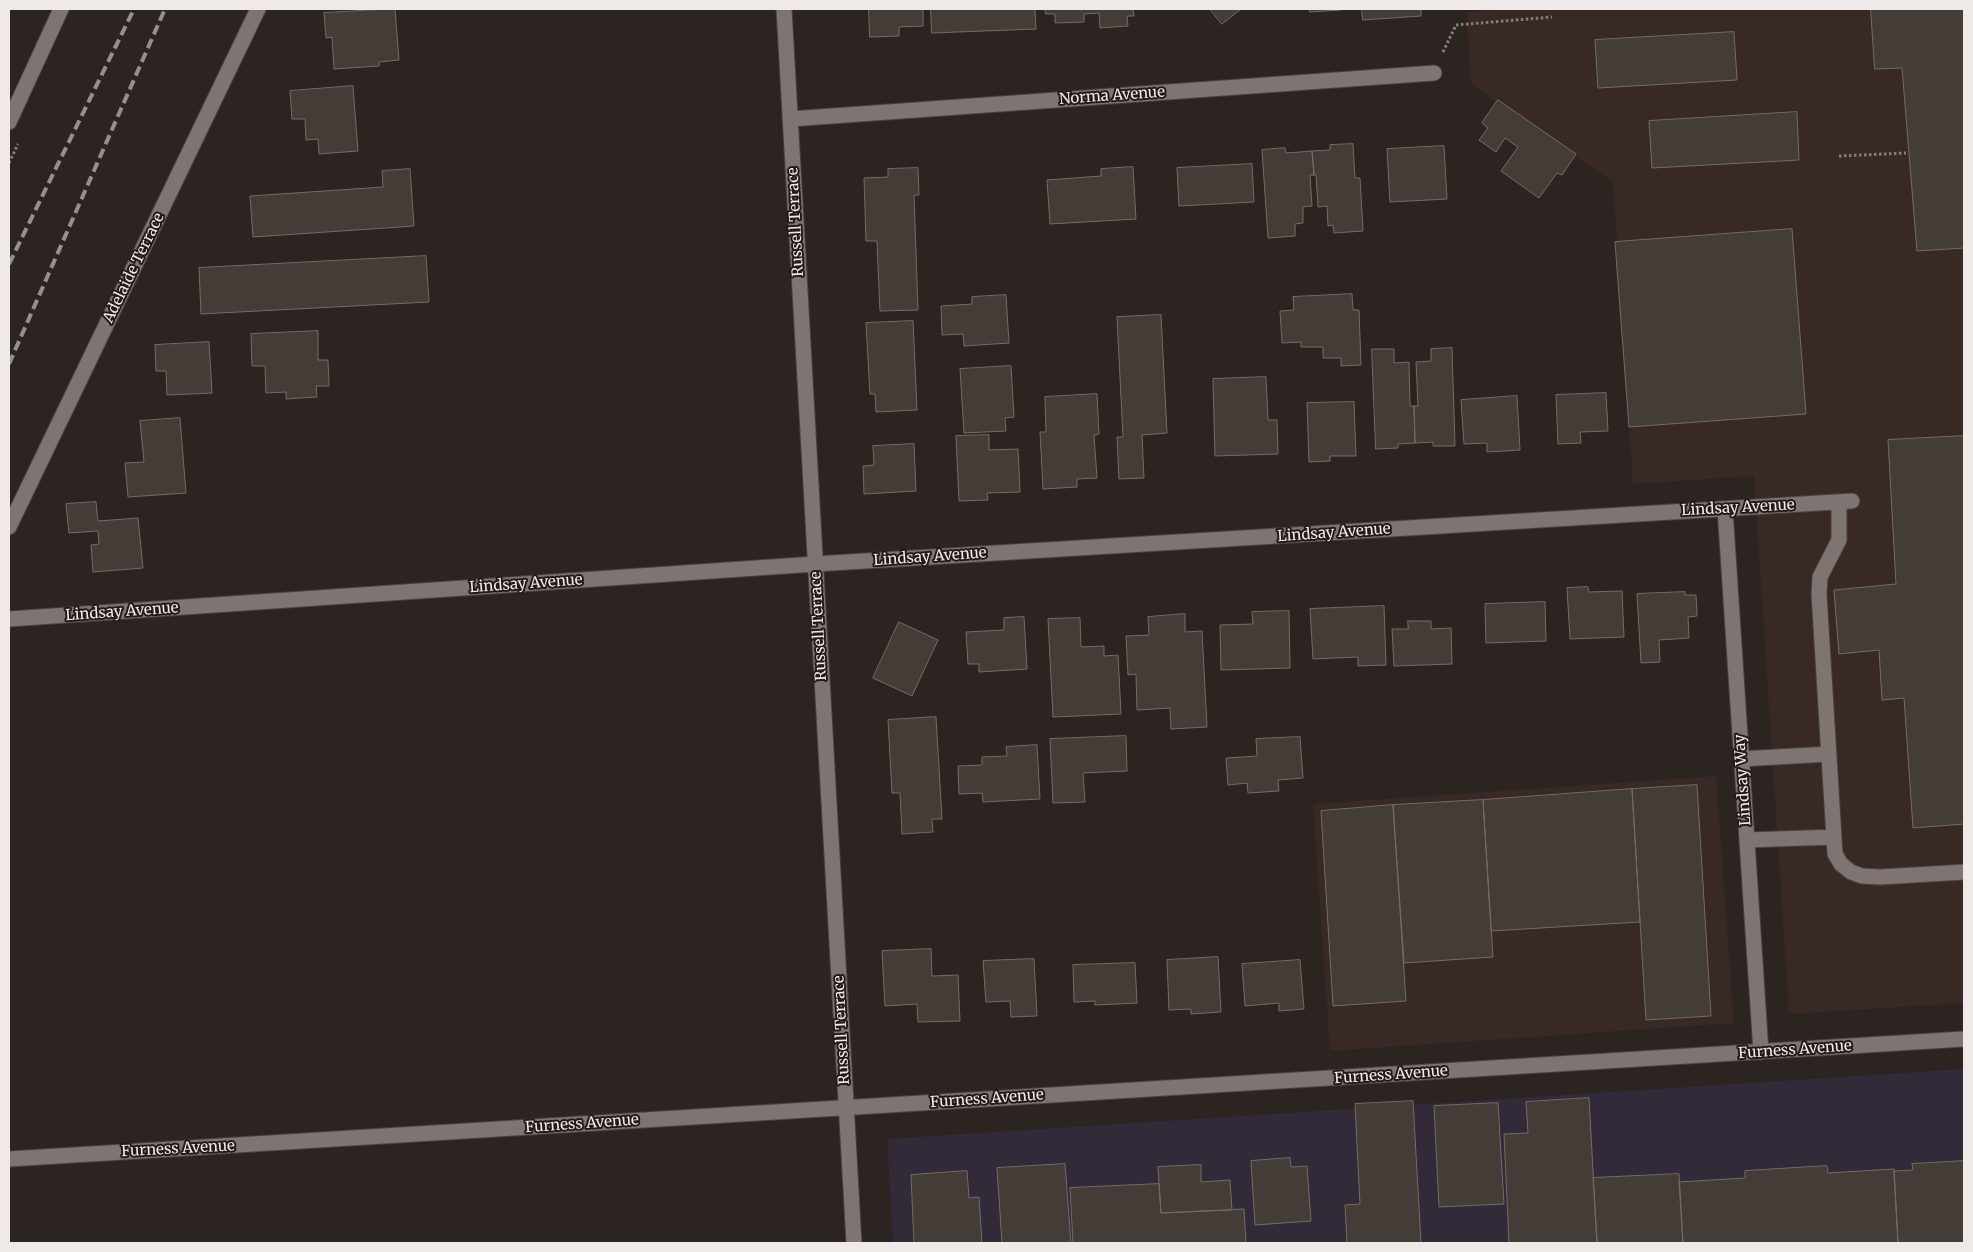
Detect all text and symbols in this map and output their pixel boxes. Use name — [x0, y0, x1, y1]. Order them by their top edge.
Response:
street label: Norma Avenue — [1058, 83, 1166, 109]
street label: Russell Terrace — [784, 167, 808, 277]
street label: Adelaide Terrace — [100, 210, 168, 326]
street label: Lindsay Avenue — [1681, 496, 1795, 520]
street label: Lindsay Avenue — [1277, 520, 1391, 546]
street label: Lindsay Avenue — [873, 544, 987, 570]
street label: Lindsay Avenue — [469, 571, 583, 597]
street label: Russell Terrace — [807, 571, 831, 681]
street label: Lindsay Avenue — [65, 599, 179, 625]
street label: Lindsay Way — [1731, 734, 1755, 826]
street label: Russell Terrace — [830, 975, 854, 1085]
street label: Furness Avenue — [1738, 1037, 1852, 1063]
street label: Furness Avenue — [1334, 1062, 1448, 1088]
street label: Furness Avenue — [930, 1086, 1044, 1112]
street label: Furness Avenue — [525, 1111, 639, 1137]
street label: Furness Avenue — [121, 1137, 235, 1161]

